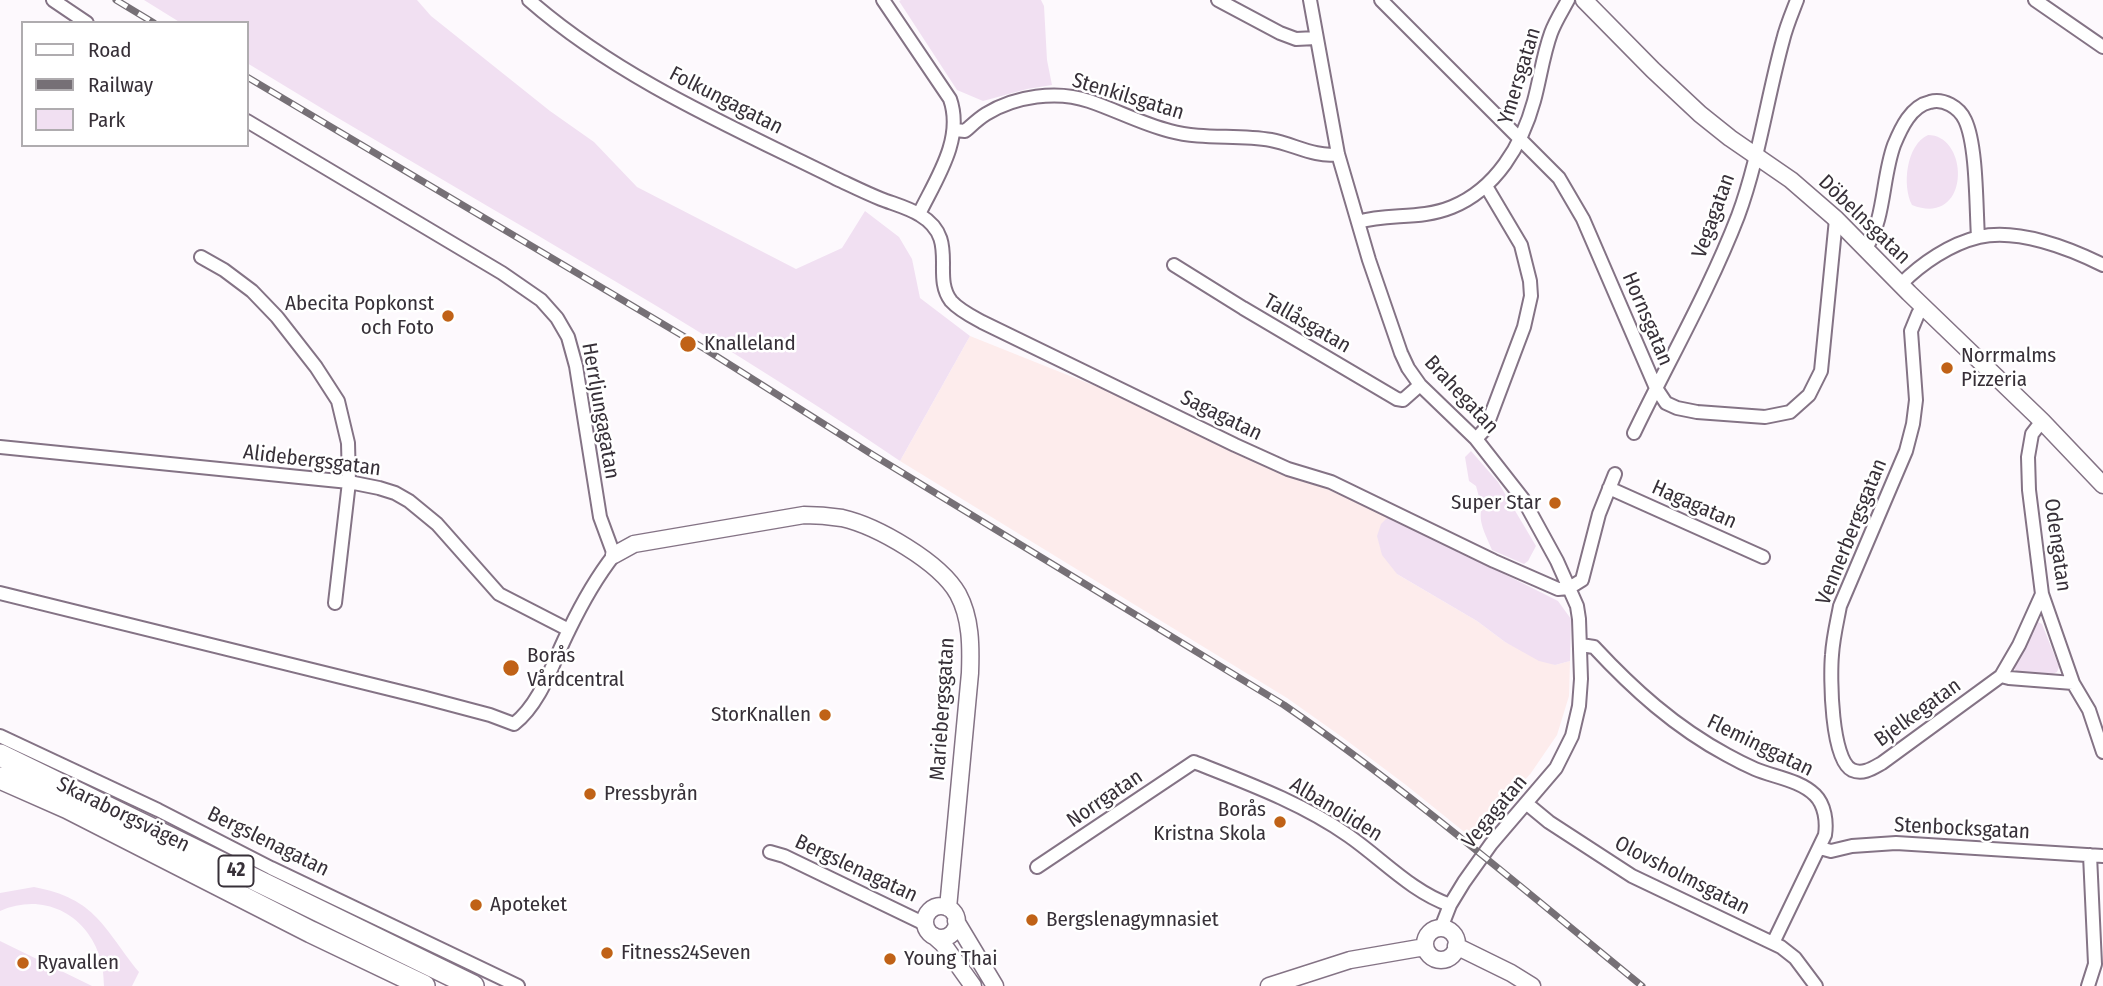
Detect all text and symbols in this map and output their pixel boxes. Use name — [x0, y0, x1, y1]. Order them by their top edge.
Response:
legend — [21, 21, 248, 147]
street label: Ymersgatan — [1493, 25, 1547, 127]
text: Road — [88, 37, 132, 63]
street label: Folkungagatan — [665, 62, 787, 140]
street label: Stenkilsgatan — [1069, 68, 1187, 126]
text: Railway — [88, 72, 153, 98]
text: Park — [88, 107, 125, 133]
street label: Vegagatan — [1687, 170, 1741, 262]
street label: Döbelnsgatan — [1813, 170, 1915, 270]
street label: Hornsgatan — [1616, 269, 1678, 369]
street label: Tallåsgatan — [1259, 289, 1355, 359]
place label: Abecita Popkonst och Foto — [285, 291, 434, 341]
marker: Abecita Popkonst och Foto — [440, 308, 456, 324]
place label: Knalleland — [704, 331, 796, 357]
marker: Knalleland — [678, 334, 698, 354]
street label: Herrljungagatan — [576, 341, 624, 481]
place label: Norrmalms Pizzeria — [1961, 343, 2056, 393]
street label: Brahegatan — [1418, 351, 1504, 439]
marker: Norrmalms Pizzeria — [1939, 360, 1955, 376]
street label: Sagagatan — [1176, 385, 1266, 447]
street label: Alidebergsgatan — [242, 440, 382, 482]
street label: Vennerbergsgatan — [1811, 455, 1893, 609]
street label: Hagagatan — [1648, 475, 1740, 535]
place label: Super Star — [1451, 490, 1541, 516]
marker: Super Star — [1547, 495, 1563, 511]
street label: Odengatan — [2038, 497, 2076, 593]
street label: Mariebergsgatan — [925, 637, 961, 781]
place label: Borås Vårdcentral — [527, 643, 624, 693]
marker: Borås Vårdcentral — [501, 658, 521, 678]
street label: Bjelkegatan — [1870, 673, 1966, 753]
place label: StorKnallen — [711, 702, 811, 728]
marker: StorKnallen — [817, 707, 833, 723]
street label: Fleminggatan — [1703, 709, 1817, 783]
street label: Norrgatan — [1062, 765, 1148, 833]
street label: Vegagatan — [1457, 770, 1533, 854]
street label: Skaraborgsvägen — [52, 772, 194, 858]
street label: Albanoliden — [1285, 773, 1387, 847]
place label: Pressbyrån — [604, 781, 698, 807]
marker: Pressbyrån — [582, 786, 598, 802]
place label: Borås Kristna Skola — [1153, 797, 1266, 847]
street label: Bergslenagatan — [203, 802, 333, 882]
street label: Stenbocksgatan — [1893, 813, 2031, 845]
marker: Borås Kristna Skola — [1272, 814, 1288, 830]
street label: Bergslenagatan — [791, 830, 921, 908]
street label: Olovsholmsgatan — [1610, 831, 1754, 921]
road number: 42 — [218, 856, 254, 886]
place label: Apoteket — [490, 892, 567, 918]
marker: Apoteket — [468, 897, 484, 913]
place label: Bergslenagymnasiet — [1046, 907, 1219, 933]
marker: Bergslenagymnasiet — [1024, 912, 1040, 928]
place label: Fitness24Seven — [621, 940, 751, 966]
marker: Fitness24Seven — [599, 945, 615, 961]
place label: Young Thai — [904, 946, 997, 972]
place label: Ryavallen — [37, 950, 119, 976]
marker: Young Thai — [882, 951, 898, 967]
marker: Ryavallen — [15, 955, 31, 971]

